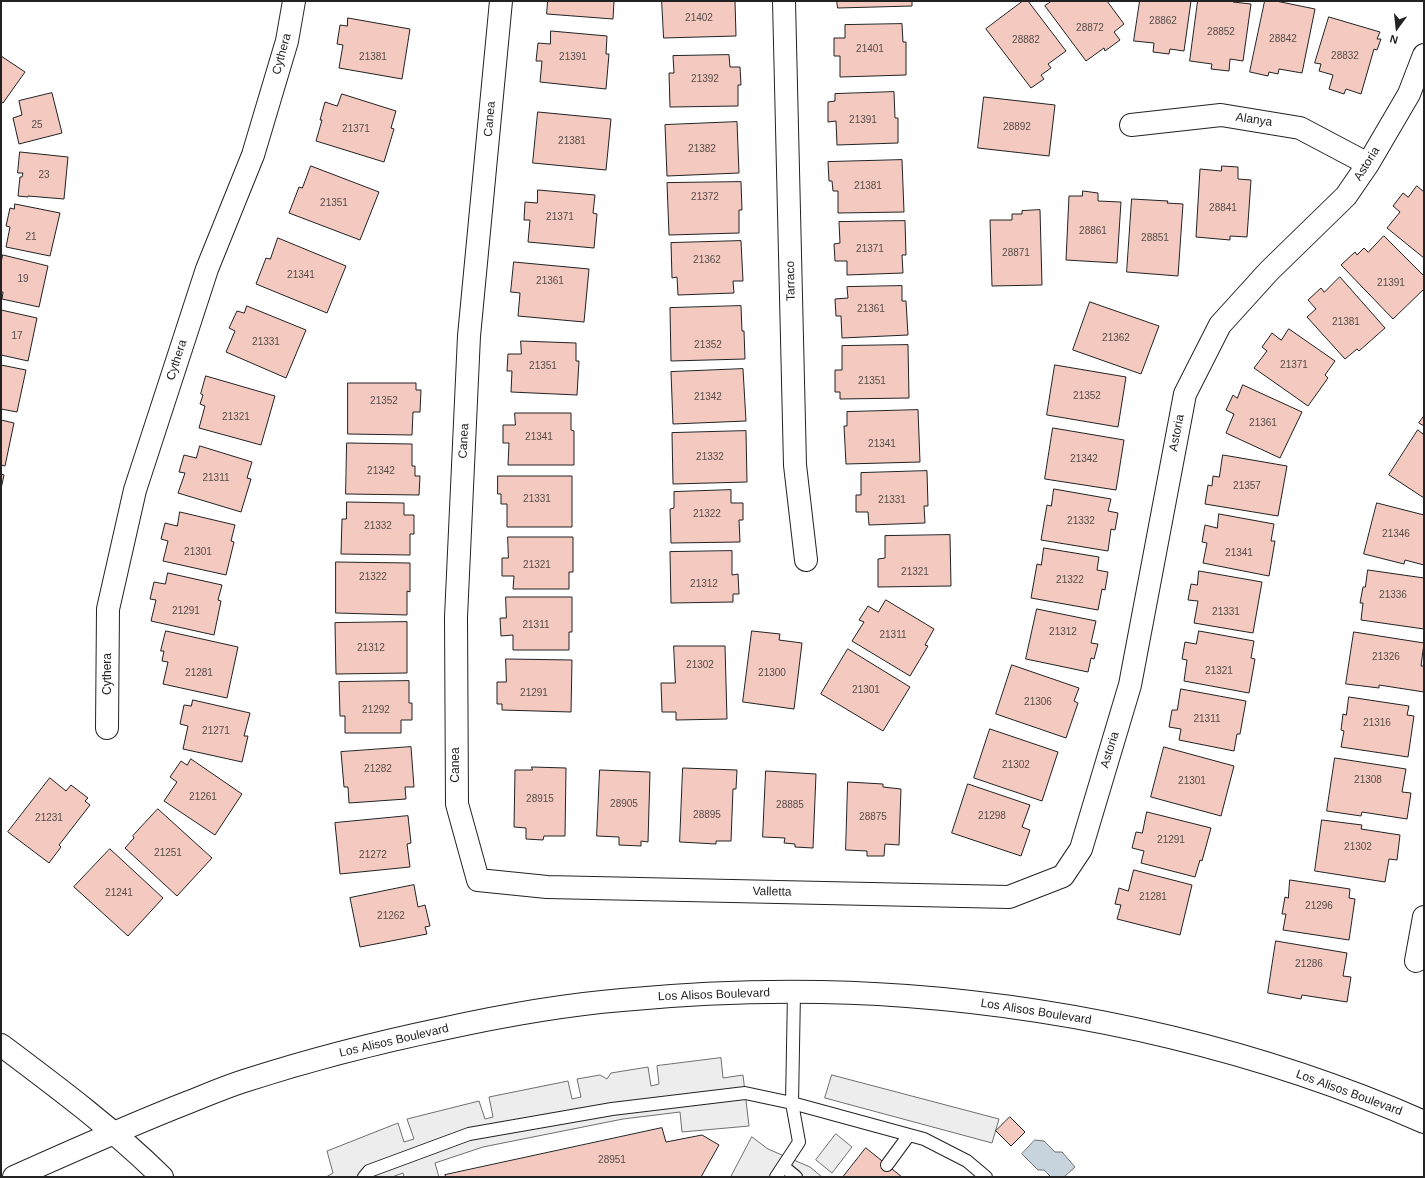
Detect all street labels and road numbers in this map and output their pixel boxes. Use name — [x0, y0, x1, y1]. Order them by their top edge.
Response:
street label: Cythera — [270, 32, 294, 76]
street label: Canea — [481, 101, 499, 137]
street label: Alanya — [1235, 110, 1273, 130]
street label: Astoria — [1351, 144, 1383, 184]
street label: Tarraco — [783, 261, 799, 301]
street label: Cythera — [164, 338, 190, 382]
street label: Astoria — [1166, 413, 1188, 453]
street label: Canea — [456, 423, 472, 459]
street label: Cythera — [101, 653, 115, 695]
street label: Astoria — [1098, 730, 1122, 770]
street label: Canea — [449, 747, 463, 783]
street label: Valletta — [752, 884, 792, 900]
street label: Los Alisos Boulevard — [658, 986, 770, 1004]
street label: Los Alisos Boulevard — [980, 996, 1092, 1028]
street label: Los Alisos Boulevard — [338, 1021, 450, 1061]
street label: Los Alisos Boulevard — [1294, 1067, 1404, 1119]

